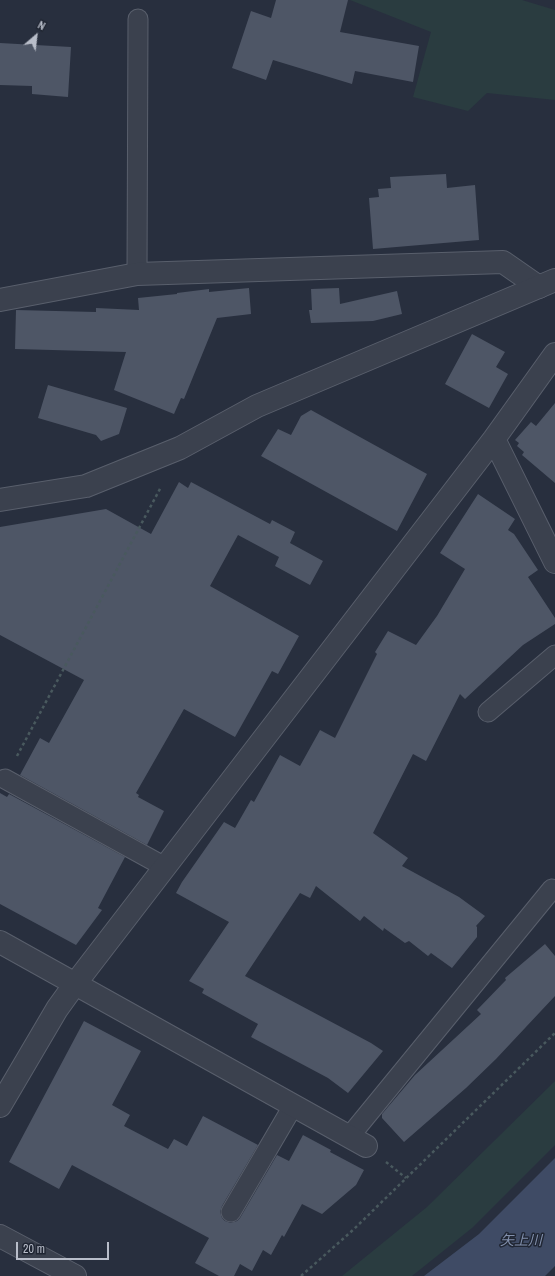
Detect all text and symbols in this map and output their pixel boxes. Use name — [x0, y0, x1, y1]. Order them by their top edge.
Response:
north arrow — [16, 16, 56, 56]
text: N — [35, 18, 48, 33]
water label: 矢上川 — [500, 1233, 542, 1249]
scale bar — [18, 1234, 111, 1260]
text: 20 m — [23, 1241, 45, 1257]

